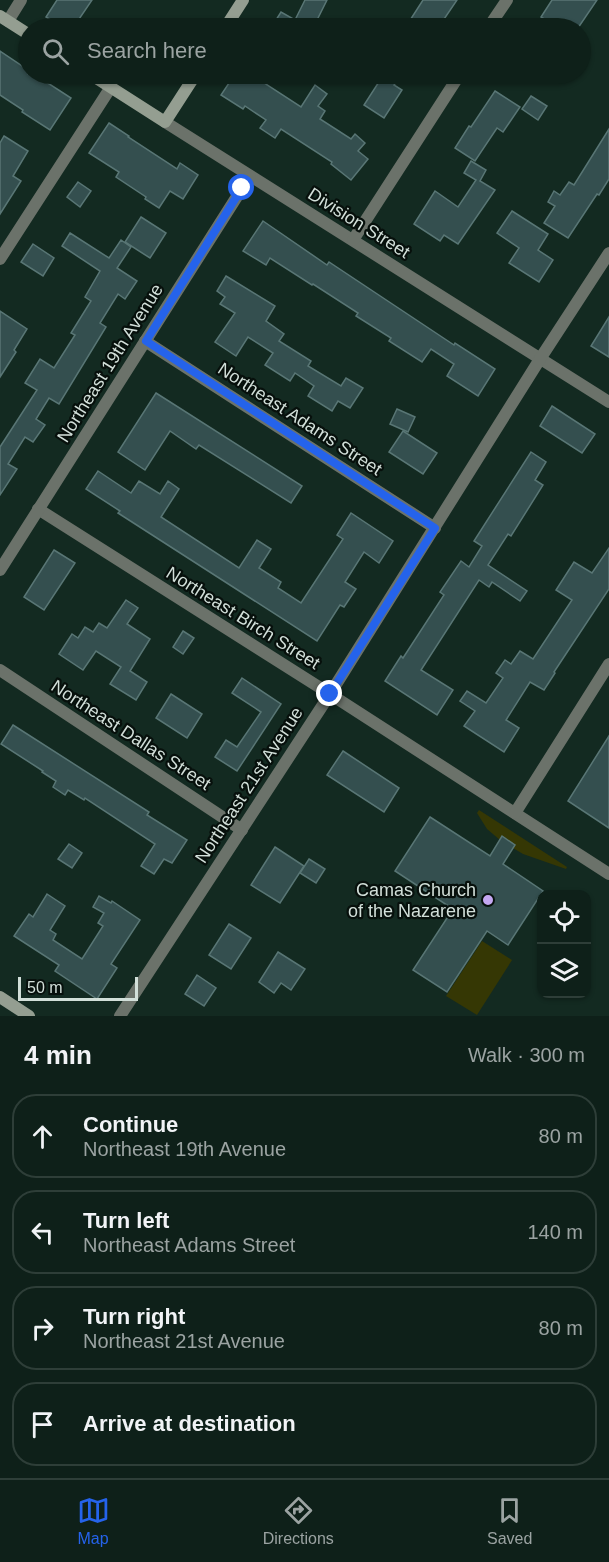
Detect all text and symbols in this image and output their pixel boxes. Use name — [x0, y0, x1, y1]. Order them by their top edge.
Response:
search box — [18, 18, 591, 84]
icon: search — [39, 35, 72, 68]
text: Search here — [87, 38, 207, 63]
route start — [228, 174, 254, 200]
street label: Division Street — [304, 184, 414, 262]
street label: Northeast 19th Avenue — [53, 280, 167, 446]
street label: Northeast Adams Street — [214, 359, 386, 479]
street label: Northeast Birch Street — [163, 563, 323, 673]
street label: Northeast Dallas Street — [48, 676, 214, 794]
route end — [316, 680, 342, 706]
street label: Northeast 21st Avenue — [191, 703, 307, 867]
place label: Camas Church of the Nazarene — [348, 880, 476, 921]
map controls — [537, 890, 591, 998]
button: locate — [537, 890, 591, 944]
marker: Camas Church of the Nazarene — [481, 893, 495, 907]
button: layers — [537, 944, 591, 998]
scale bar — [18, 974, 138, 1001]
text: 50 m — [27, 979, 63, 996]
text: 4 min — [24, 1040, 92, 1070]
text: Walk · 300 m — [468, 1044, 585, 1066]
text: Continue — [83, 1112, 178, 1137]
icon: ahead — [26, 1120, 59, 1153]
text: 80 m — [539, 1125, 583, 1147]
text: Northeast 19th Avenue — [83, 1138, 286, 1160]
text: Turn left — [83, 1208, 169, 1233]
icon: left — [26, 1216, 59, 1249]
text: 140 m — [527, 1221, 583, 1243]
text: Northeast Adams Street — [83, 1234, 295, 1256]
text: Turn right — [83, 1304, 185, 1329]
icon: right — [26, 1312, 59, 1345]
text: 80 m — [539, 1317, 583, 1339]
text: Northeast 21st Avenue — [83, 1330, 285, 1352]
icon: arrive — [26, 1408, 59, 1441]
text: Arrive at destination — [83, 1411, 296, 1436]
tab: Map — [77, 1494, 110, 1548]
tab: Directions — [263, 1494, 334, 1548]
tab: Saved — [487, 1494, 532, 1548]

